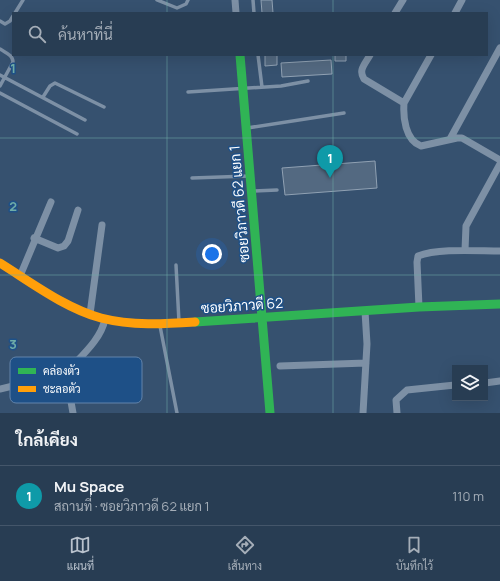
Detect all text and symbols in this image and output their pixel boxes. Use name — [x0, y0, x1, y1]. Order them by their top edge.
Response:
search box — [12, 12, 488, 56]
icon: search — [26, 23, 48, 45]
text: ค้นหาที่นี่ — [58, 24, 113, 45]
text: 1 — [10, 59, 16, 77]
street label: ซอยวิภาวดี 62 แยก 1 — [224, 145, 254, 263]
pin: 1 — [317, 145, 343, 178]
text: 2 — [9, 197, 17, 215]
your location — [202, 244, 222, 264]
street label: ซอยวิภาวดี 62 — [200, 293, 284, 317]
text: 3 — [9, 335, 17, 353]
legend — [10, 357, 142, 403]
text: คล่องตัว — [43, 363, 80, 378]
map controls — [452, 365, 488, 401]
button: layers — [452, 365, 488, 401]
text: ชะลอตัว — [43, 381, 81, 396]
text: ใกล้เคียง — [16, 428, 78, 451]
text: Mu Space — [54, 476, 124, 497]
text: 1 — [26, 487, 32, 505]
text: 110 m — [452, 487, 484, 505]
text: สถานที่ · ซอยวิภาวดี 62 แยก 1 — [54, 497, 210, 515]
tab: แผนที่ — [67, 534, 94, 573]
tab: เส้นทาง — [228, 534, 262, 573]
tab: บันทึกไว้ — [396, 534, 433, 573]

